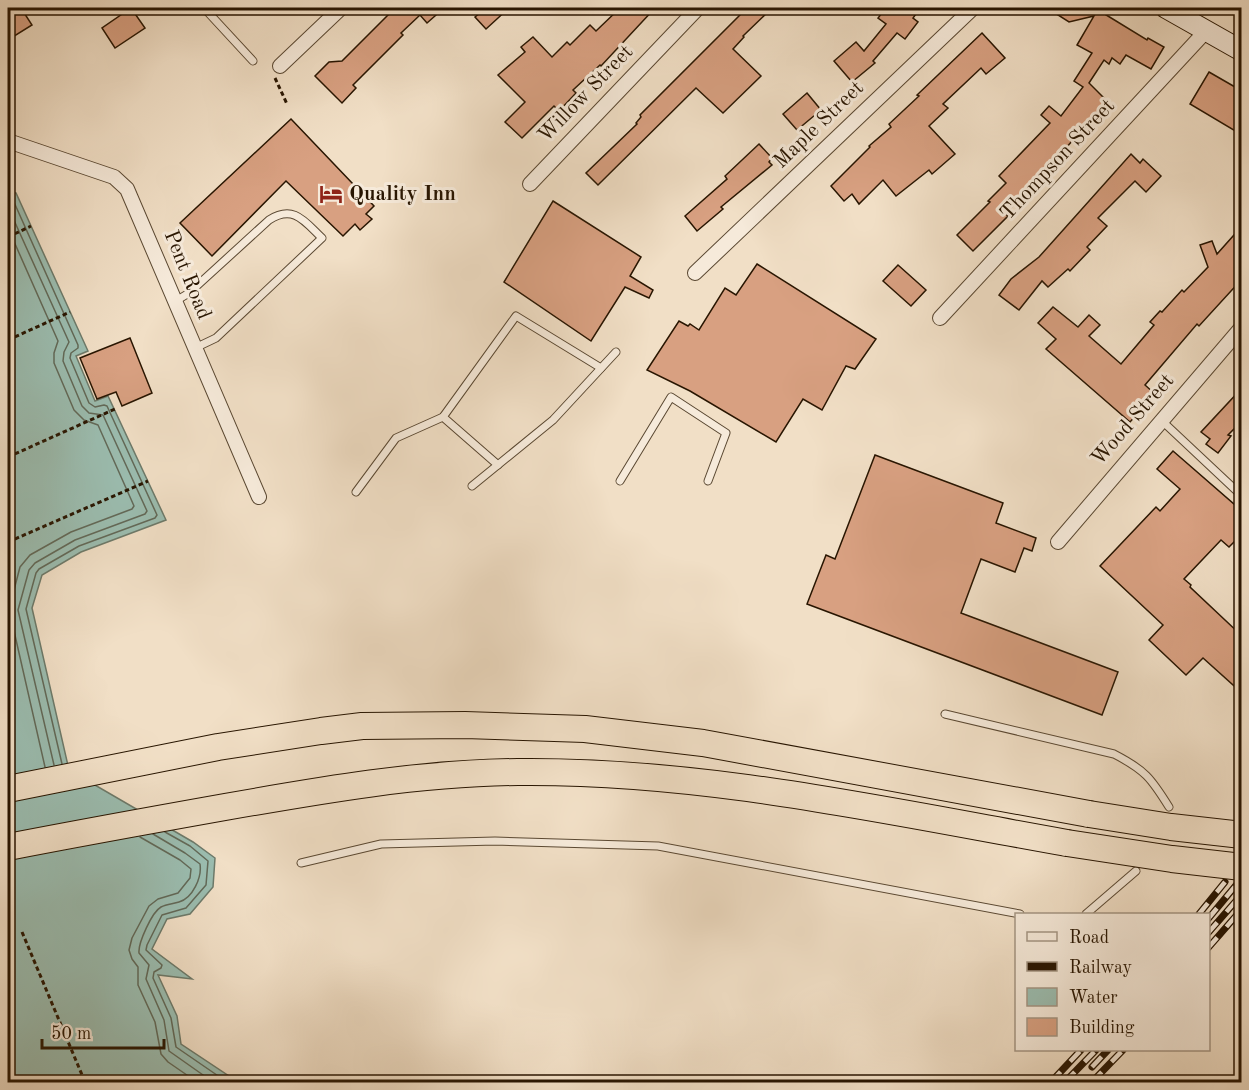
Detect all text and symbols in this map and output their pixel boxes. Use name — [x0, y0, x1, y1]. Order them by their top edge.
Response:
street label: Willow Street — [535, 41, 637, 147]
street label: Maple Street — [770, 77, 868, 173]
street label: Thompson Street — [997, 96, 1119, 224]
hotel icon: Quality Inn — [318, 181, 344, 207]
place label: Quality Inn — [349, 184, 456, 205]
street label: Pent Road — [160, 227, 214, 323]
street label: Wood Street — [1088, 370, 1178, 470]
legend — [1015, 913, 1210, 1051]
text: Road — [1069, 929, 1109, 947]
text: Railway — [1069, 959, 1132, 977]
text: Water — [1069, 989, 1118, 1007]
scale bar — [42, 1012, 164, 1050]
text: Building — [1069, 1019, 1135, 1037]
text: 50 m — [51, 1025, 91, 1043]

